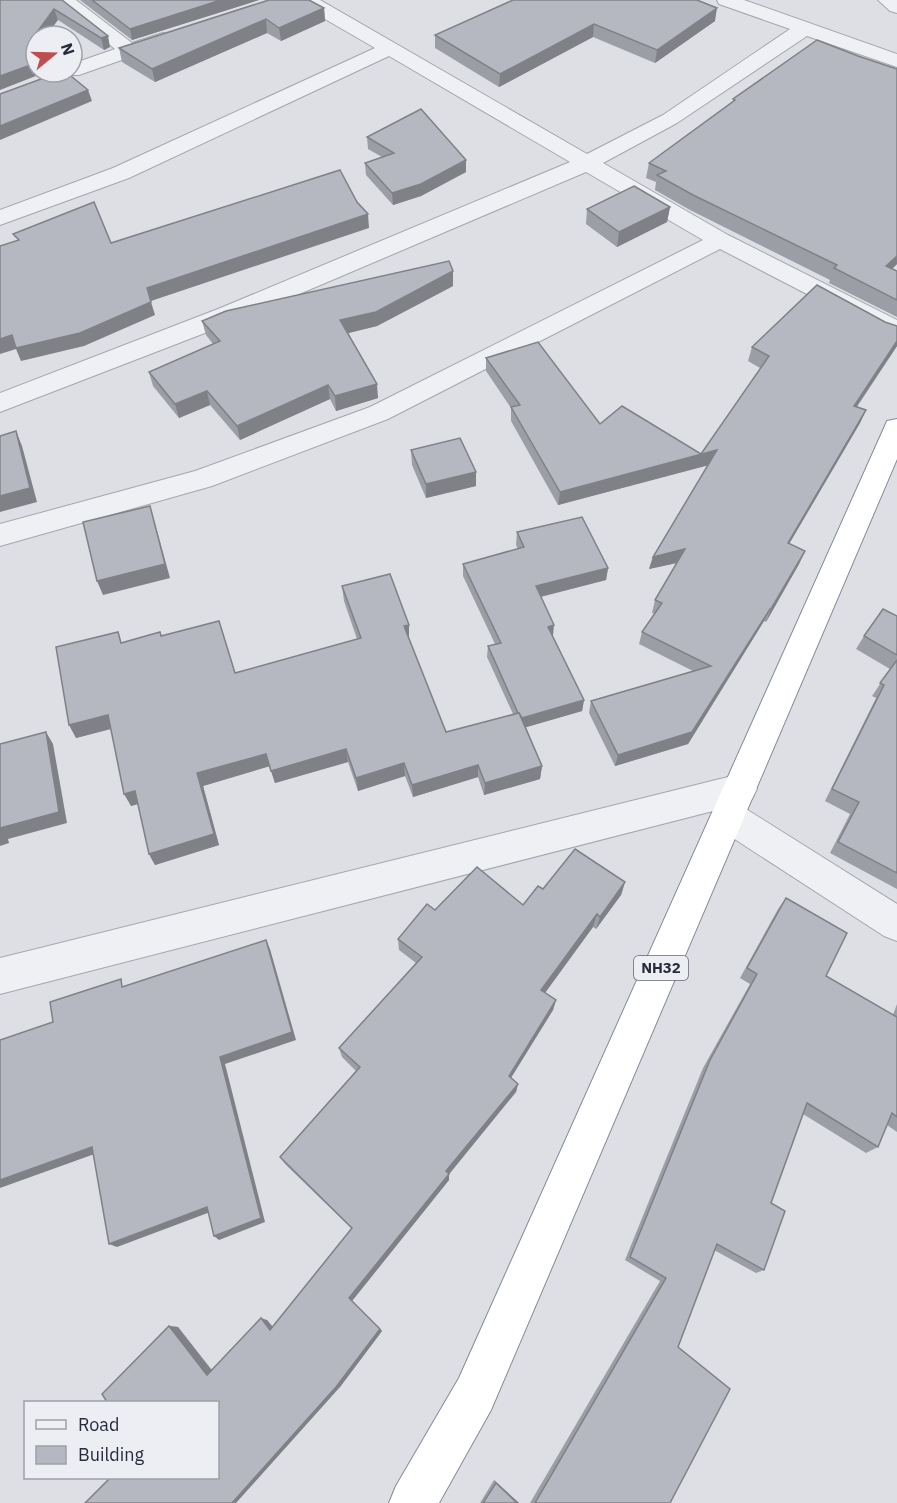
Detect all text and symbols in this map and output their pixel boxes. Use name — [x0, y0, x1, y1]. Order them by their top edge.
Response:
north arrow — [24, 24, 84, 84]
text: N — [57, 40, 80, 58]
road number: NH32 — [634, 956, 688, 980]
legend — [24, 1401, 219, 1479]
text: Road — [78, 1413, 119, 1436]
text: Building — [78, 1443, 145, 1466]

